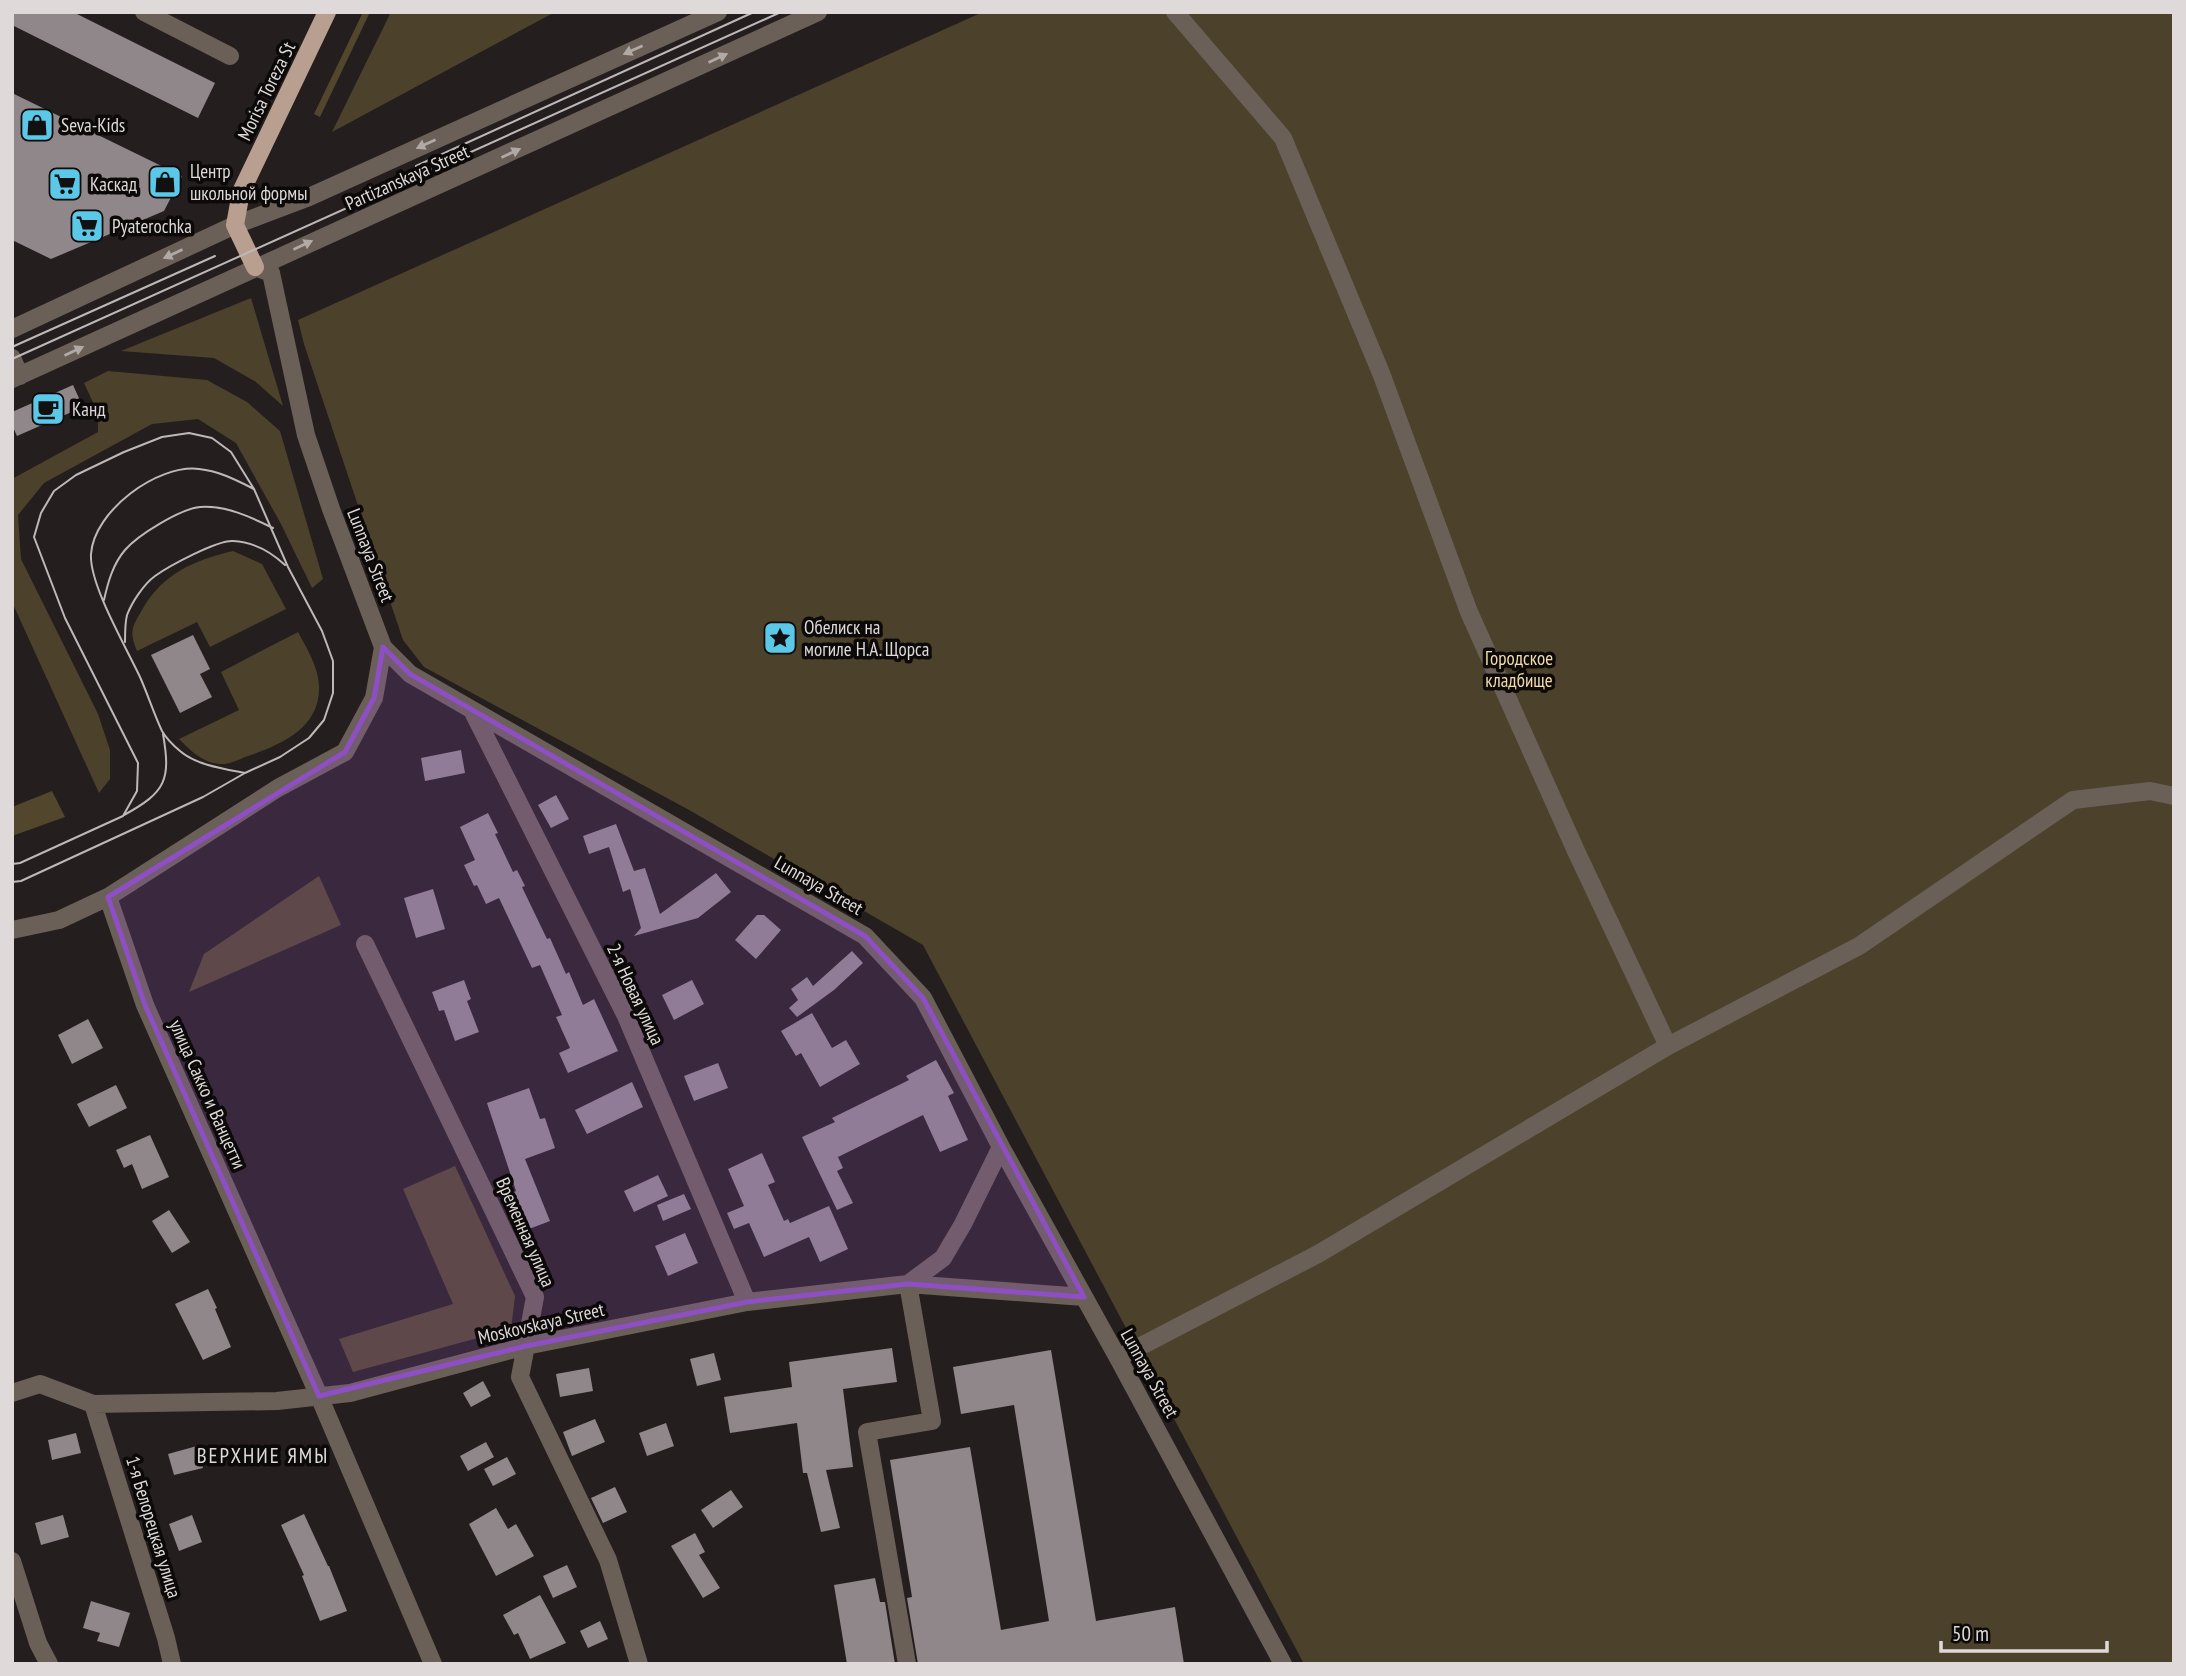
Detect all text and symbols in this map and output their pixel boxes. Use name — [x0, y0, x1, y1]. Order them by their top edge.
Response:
street label: Morisa Toreza St — [232, 37, 301, 144]
one-way arrow — [623, 45, 644, 56]
one-way arrow — [708, 52, 728, 64]
shop icon: Seva-Kids — [18, 106, 56, 144]
place label: Seva-Kids — [61, 113, 125, 137]
one-way arrow — [416, 138, 436, 150]
street label: Partizanskaya Street — [341, 139, 473, 215]
one-way arrow — [501, 147, 521, 159]
place label: Центр школьной формы — [190, 159, 307, 205]
shop icon: Центр школьной формы — [146, 163, 184, 201]
supermarket icon: Каскад — [46, 165, 84, 203]
place label: Каскад — [90, 172, 138, 196]
supermarket icon: Pyaterochka — [68, 207, 106, 245]
place label: Pyaterochka — [112, 214, 192, 238]
one-way arrow — [293, 239, 313, 251]
one-way arrow — [162, 249, 183, 260]
one-way arrow — [64, 345, 84, 357]
cafe icon: Канд — [29, 390, 67, 428]
place label: Канд — [72, 397, 106, 421]
street label: Lunnaya Street — [342, 505, 400, 606]
place label: Обелиск на могиле Н.А. Щорса — [804, 615, 929, 661]
place icon: Обелиск на могиле Н.А. Щорса — [761, 619, 799, 657]
park label: Городское кладбище — [1485, 646, 1553, 692]
street label: Lunnaya Street — [770, 850, 868, 920]
street label: 2-я Новая улица — [602, 939, 670, 1049]
street label: улица Сакко и Ванцетти — [164, 1016, 252, 1172]
street label: Временная улица — [491, 1174, 561, 1290]
street label: Moskovskaya Street — [476, 1297, 607, 1349]
street label: Lunnaya Street — [1116, 1324, 1185, 1422]
district label: ВЕРХНИЕ ЯМЫ — [197, 1442, 329, 1469]
street label: 1-я Белорецкая улица — [121, 1453, 187, 1601]
scale bar — [1941, 1610, 2107, 1654]
text: 50 m — [1952, 1620, 1989, 1647]

